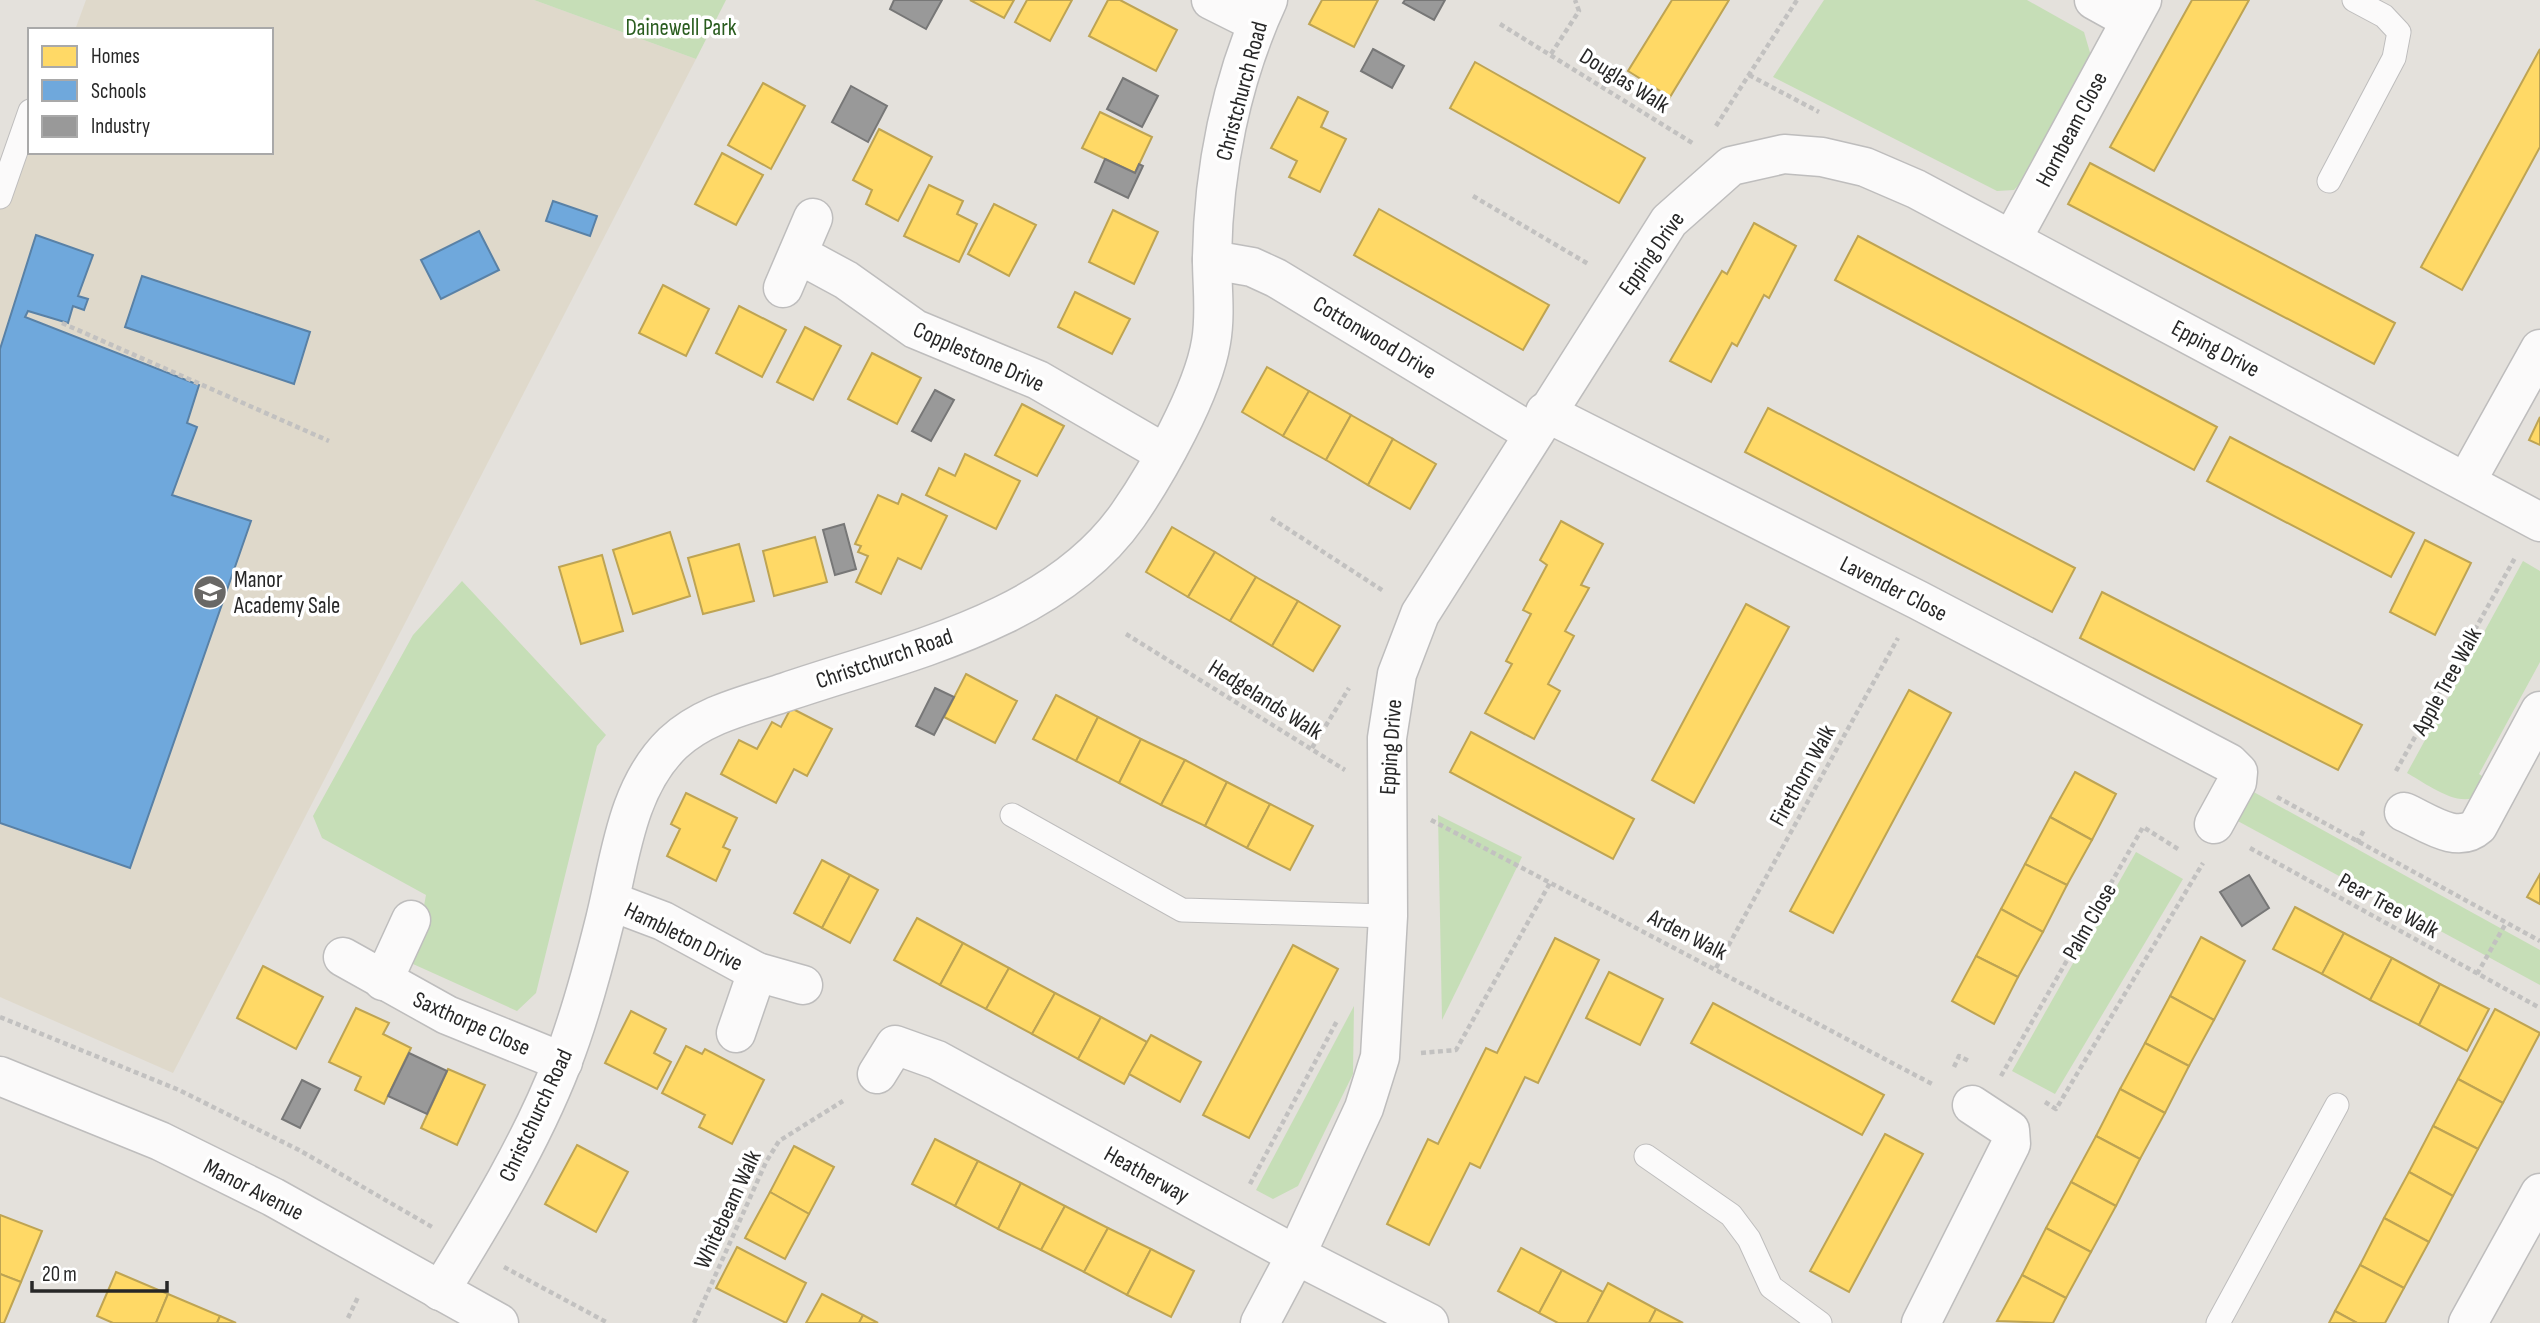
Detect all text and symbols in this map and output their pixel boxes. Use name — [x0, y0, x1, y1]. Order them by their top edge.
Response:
park label: Dainewell Park — [625, 14, 737, 42]
street label: Christchurch Road — [1210, 19, 1274, 164]
legend — [28, 28, 273, 154]
street label: Douglas Walk — [1574, 42, 1675, 120]
text: Homes — [91, 44, 140, 69]
street label: Hornbeam Close — [2030, 67, 2114, 192]
text: Schools — [91, 79, 146, 104]
text: Industry — [91, 114, 150, 139]
street label: Epping Drive — [1613, 206, 1691, 301]
street label: Cottonwood Drive — [1308, 290, 1441, 386]
street label: Epping Drive — [2167, 314, 2264, 384]
street label: Copplestone Drive — [909, 316, 1049, 398]
street label: Lavender Close — [1835, 550, 1952, 628]
place label: Manor Academy Sale — [233, 566, 340, 620]
school or university icon: Manor Academy Sale — [191, 573, 229, 611]
street label: Christchurch Road — [812, 622, 956, 695]
street label: Apple Tree Walk — [2405, 623, 2488, 741]
street label: Hedgelands Walk — [1203, 654, 1328, 746]
street label: Epping Drive — [1374, 698, 1408, 796]
street label: Firethorn Walk — [1764, 720, 1842, 831]
street label: Pear Tree Walk — [2333, 867, 2444, 945]
street label: Palm Close — [2057, 878, 2123, 965]
street label: Hambleton Drive — [620, 896, 747, 978]
street label: Arden Walk — [1642, 903, 1732, 967]
street label: Saxthorpe Close — [409, 986, 534, 1062]
street label: Christchurch Road — [493, 1045, 579, 1186]
street label: Heatherway — [1099, 1140, 1194, 1210]
street label: Whitebeam Walk — [688, 1146, 768, 1273]
street label: Manor Avenue — [199, 1153, 308, 1227]
scale bar — [32, 1250, 166, 1294]
text: 20 m — [42, 1262, 77, 1287]

